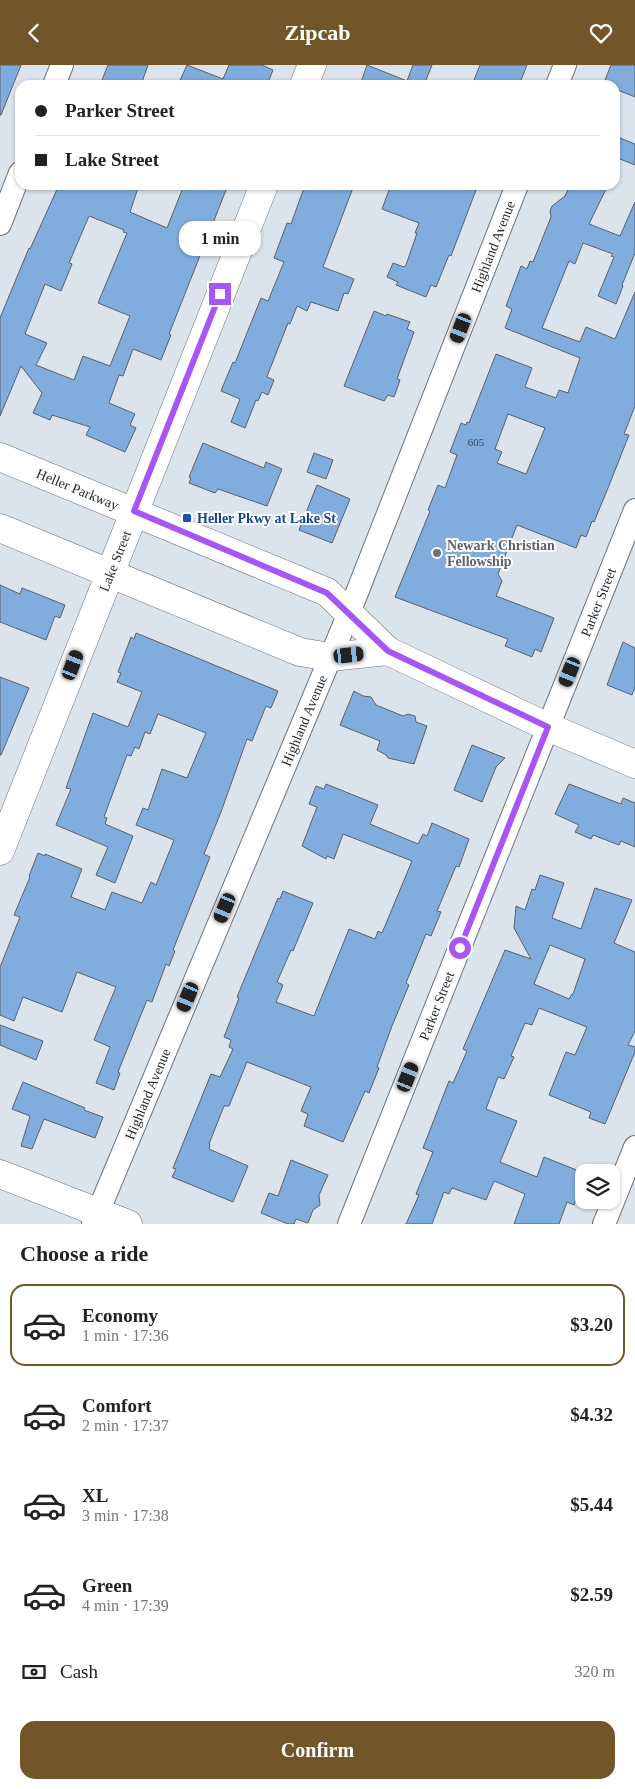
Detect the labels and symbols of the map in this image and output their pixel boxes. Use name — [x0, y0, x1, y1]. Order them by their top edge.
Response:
street label: Highland Avenue — [468, 199, 518, 295]
callout: 1 min — [179, 221, 261, 257]
route end — [209, 283, 231, 305]
car — [448, 311, 473, 345]
house number: 605 — [468, 436, 485, 448]
street label: Heller Parkway — [34, 465, 121, 513]
place label: Heller Pkwy at Lake St — [197, 511, 336, 526]
marker: Heller Pkwy at Lake St — [181, 512, 193, 524]
street label: Lake Street — [96, 528, 134, 594]
place label: Newark Christian Fellowship — [447, 538, 555, 569]
marker: Newark Christian Fellowship — [431, 547, 443, 559]
street label: Parker Street — [578, 565, 619, 639]
car — [333, 646, 364, 664]
car — [60, 648, 85, 682]
car — [557, 655, 582, 689]
street label: Highland Avenue — [278, 673, 330, 768]
car — [212, 891, 237, 925]
route start — [449, 937, 471, 959]
street label: Parker Street — [416, 969, 457, 1042]
car — [175, 980, 200, 1014]
street label: Highland Avenue — [122, 1046, 173, 1142]
car — [395, 1060, 420, 1094]

